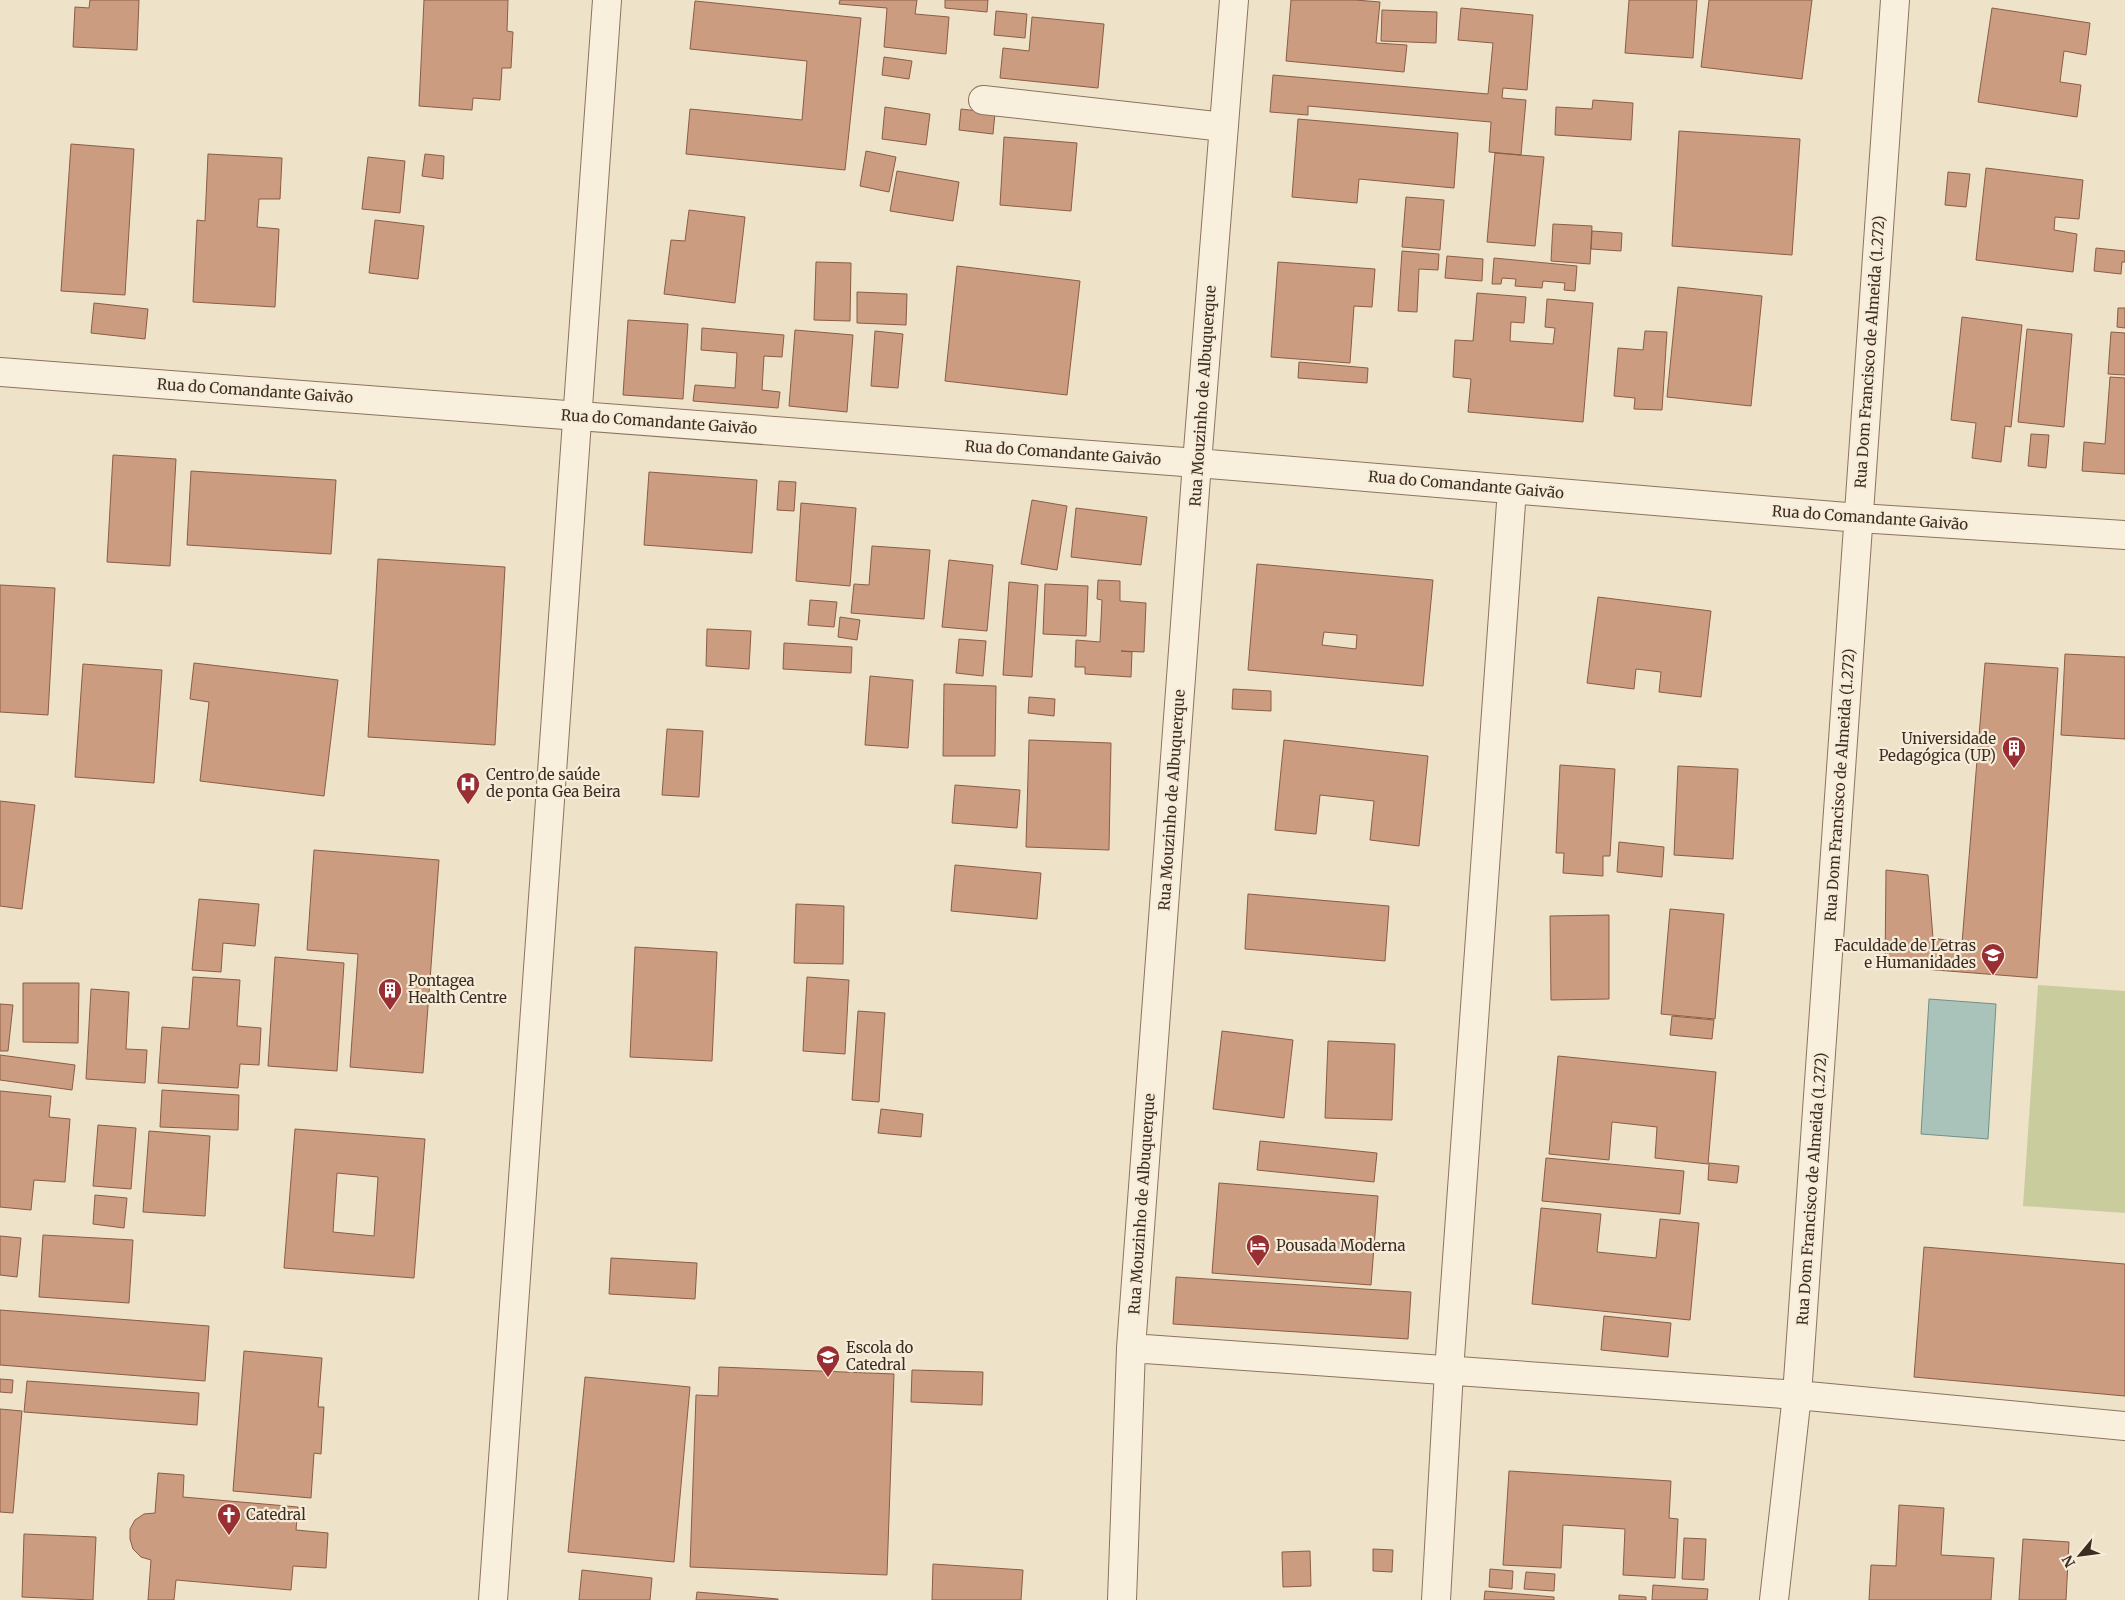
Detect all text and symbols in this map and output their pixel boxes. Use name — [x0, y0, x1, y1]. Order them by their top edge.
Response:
street label: Rua Dom Francisco de Almeida (1.272) — [1850, 215, 1889, 489]
street label: Rua Mouzinho de Albuquerque — [1185, 285, 1220, 507]
street label: Rua do Comandante Gaivão — [156, 374, 354, 407]
street label: Rua do Comandante Gaivão — [560, 405, 758, 438]
street label: Rua do Comandante Gaivão — [964, 436, 1162, 469]
street label: Rua do Comandante Gaivão — [1367, 466, 1565, 503]
street label: Rua do Comandante Gaivão — [1771, 501, 1969, 534]
street label: Rua Dom Francisco de Almeida (1.272) — [1820, 648, 1859, 922]
street label: Rua Mouzinho de Albuquerque — [1154, 689, 1189, 911]
place label: Universidade Pedagógica (UP) — [1879, 729, 1996, 765]
building icon: Universidade Pedagógica (UP) — [2001, 735, 2027, 769]
place label: Centro de saúde de ponta Gea Beira — [486, 765, 621, 801]
hospital icon: Centro de saúde de ponta Gea Beira — [455, 771, 481, 805]
place label: Faculdade de Letras e Humanidades — [1834, 936, 1976, 972]
school or university icon: Faculdade de Letras e Humanidades — [1980, 942, 2006, 976]
place label: Pontagea Health Centre — [408, 971, 507, 1007]
building icon: Pontagea Health Centre — [377, 977, 403, 1011]
street label: Rua Dom Francisco de Almeida (1.272) — [1792, 1052, 1831, 1326]
street label: Rua Mouzinho de Albuquerque — [1124, 1093, 1159, 1315]
hotel icon: Pousada Moderna — [1245, 1233, 1271, 1267]
place label: Pousada Moderna — [1276, 1236, 1406, 1255]
place label: Escola do Catedral — [846, 1338, 914, 1374]
school or university icon: Escola do Catedral — [815, 1344, 841, 1378]
church icon: Catedral — [216, 1502, 242, 1536]
place label: Catedral — [246, 1505, 306, 1524]
north arrow — [2055, 1530, 2105, 1580]
text: N — [2058, 1552, 2079, 1571]

